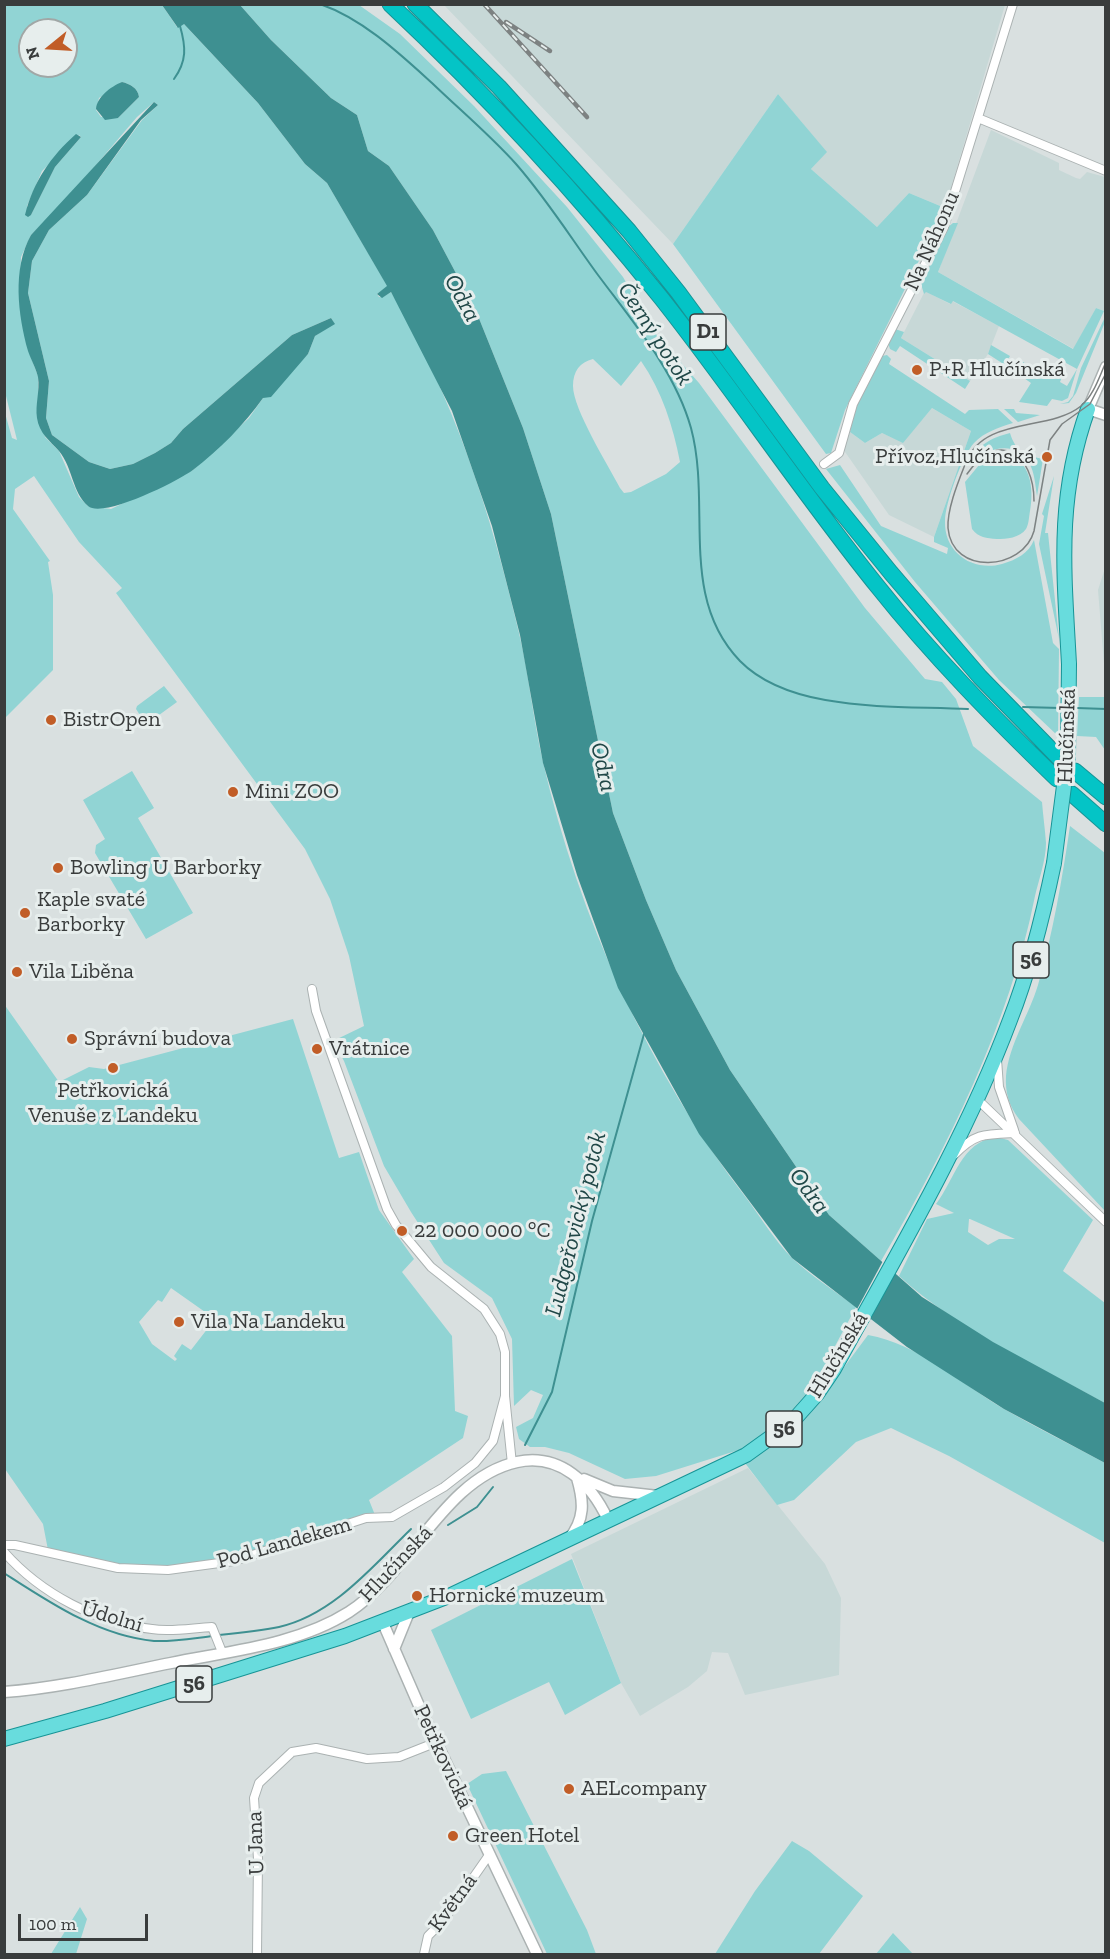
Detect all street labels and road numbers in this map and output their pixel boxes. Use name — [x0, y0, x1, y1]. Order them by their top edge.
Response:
street label: Na Náhonu — [898, 187, 966, 295]
road number: D1 — [690, 314, 726, 350]
street label: Hlučínská — [1052, 688, 1082, 784]
road number: 56 — [1013, 942, 1049, 978]
street label: Hlučínská — [802, 1307, 874, 1403]
road number: 56 — [766, 1411, 802, 1447]
street label: Pod Landekem — [214, 1511, 354, 1575]
street label: Hlučínská — [354, 1520, 438, 1608]
street label: Údolní — [78, 1595, 146, 1639]
road number: 56 — [176, 1666, 212, 1702]
street label: Petřkovická — [408, 1701, 478, 1813]
street label: U Jana — [242, 1811, 270, 1875]
street label: Květná — [423, 1869, 483, 1937]

